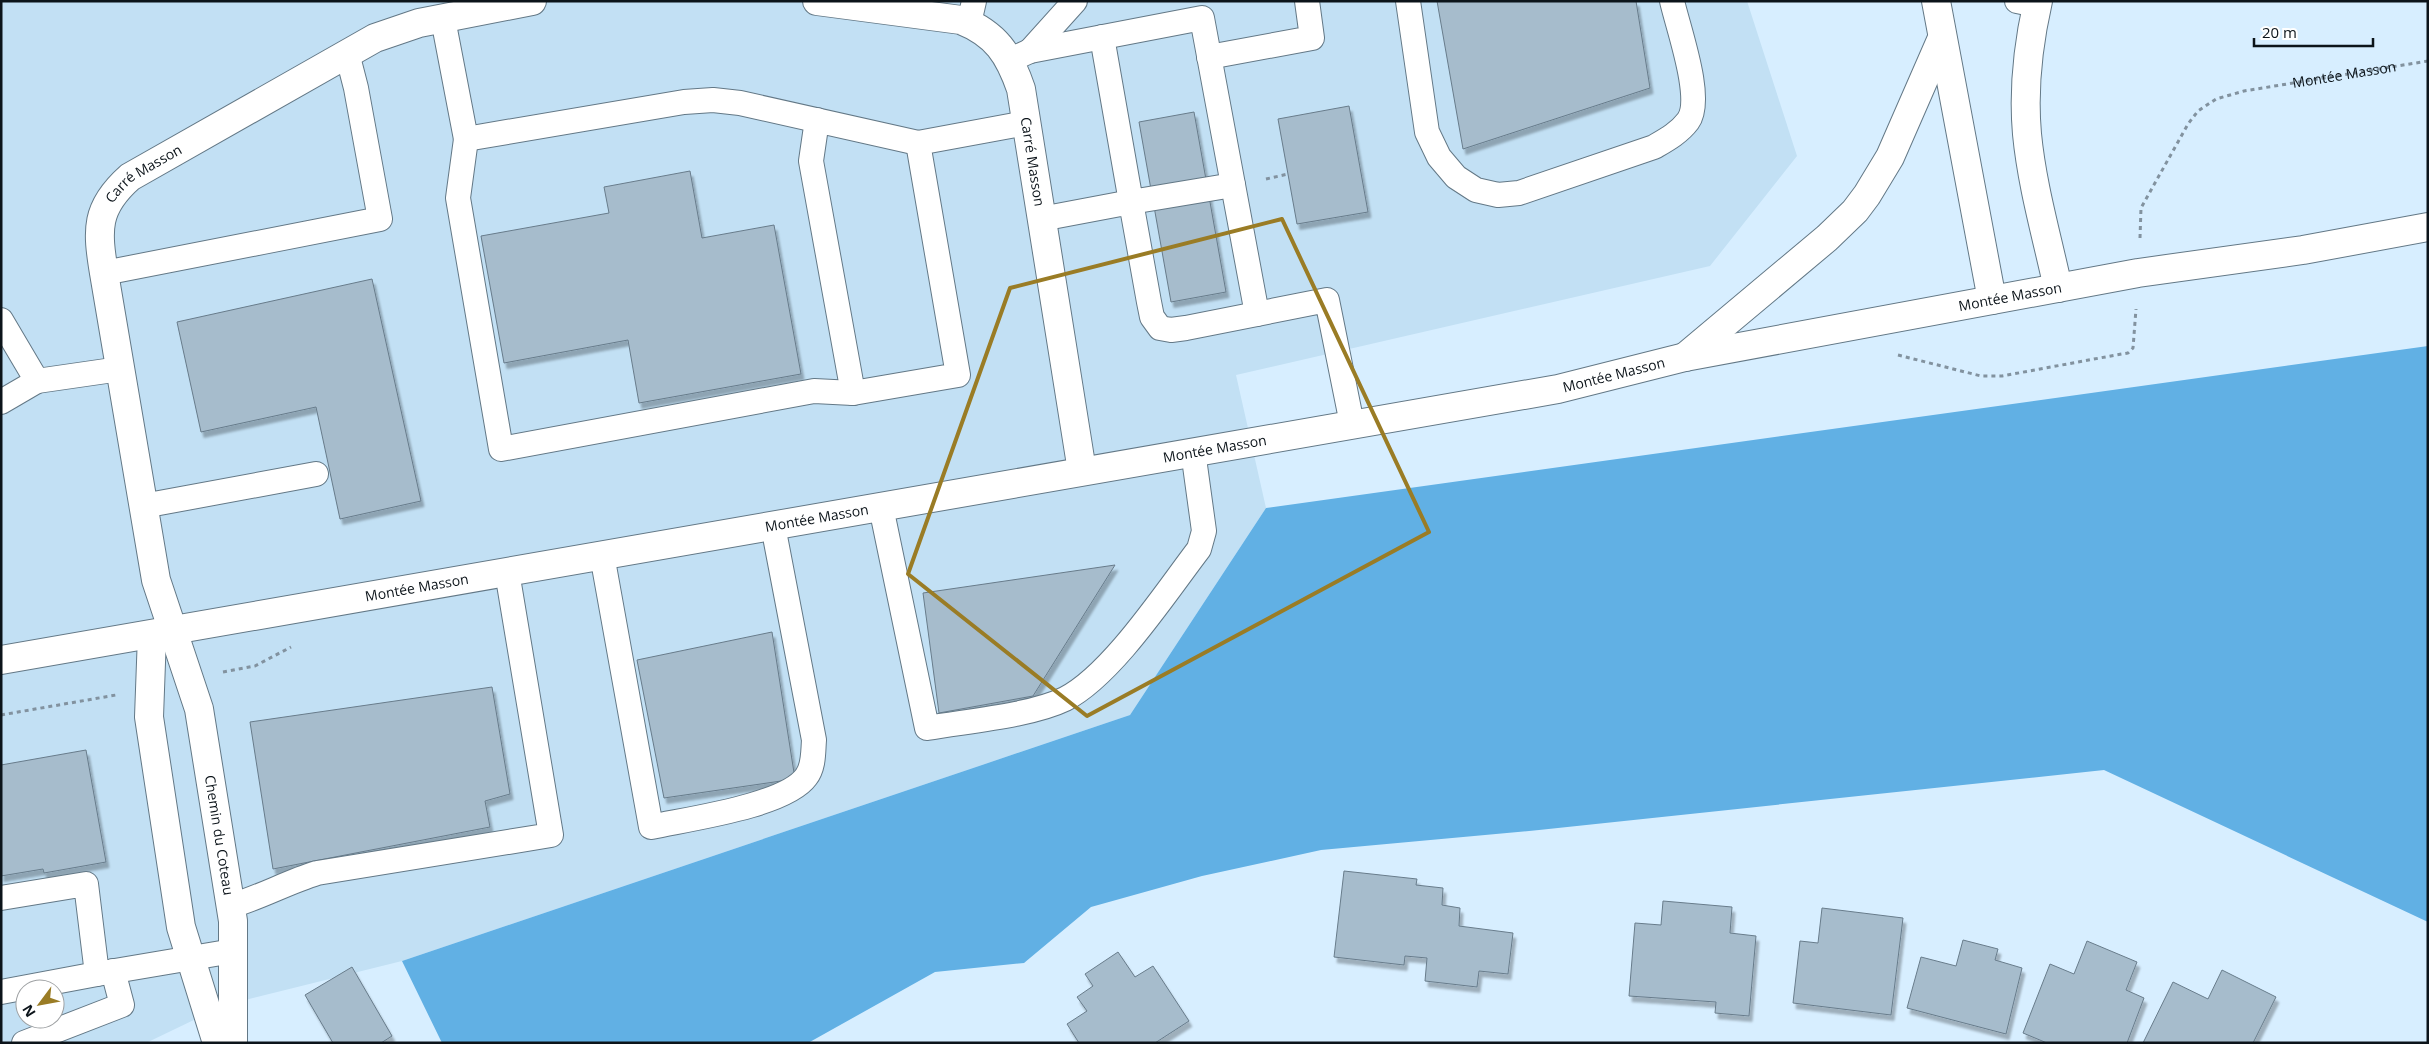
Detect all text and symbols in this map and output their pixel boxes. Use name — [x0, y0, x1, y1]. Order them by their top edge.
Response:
scale bar — [2254, 15, 2373, 47]
text: 20 m — [2262, 22, 2297, 42]
street label: Montée Masson — [2291, 56, 2397, 92]
street label: Carré Masson — [1017, 116, 1050, 208]
street label: Carré Masson — [100, 140, 185, 206]
street label: Montée Masson — [1957, 277, 2063, 315]
street label: Montée Masson — [1561, 352, 1667, 396]
street label: Montée Masson — [1161, 430, 1268, 467]
street label: Montée Masson — [763, 499, 870, 536]
street label: Montée Masson — [363, 569, 470, 605]
street label: Chemin du Coteau — [201, 774, 239, 897]
north arrow — [15, 979, 65, 1029]
text: N — [17, 1001, 40, 1021]

